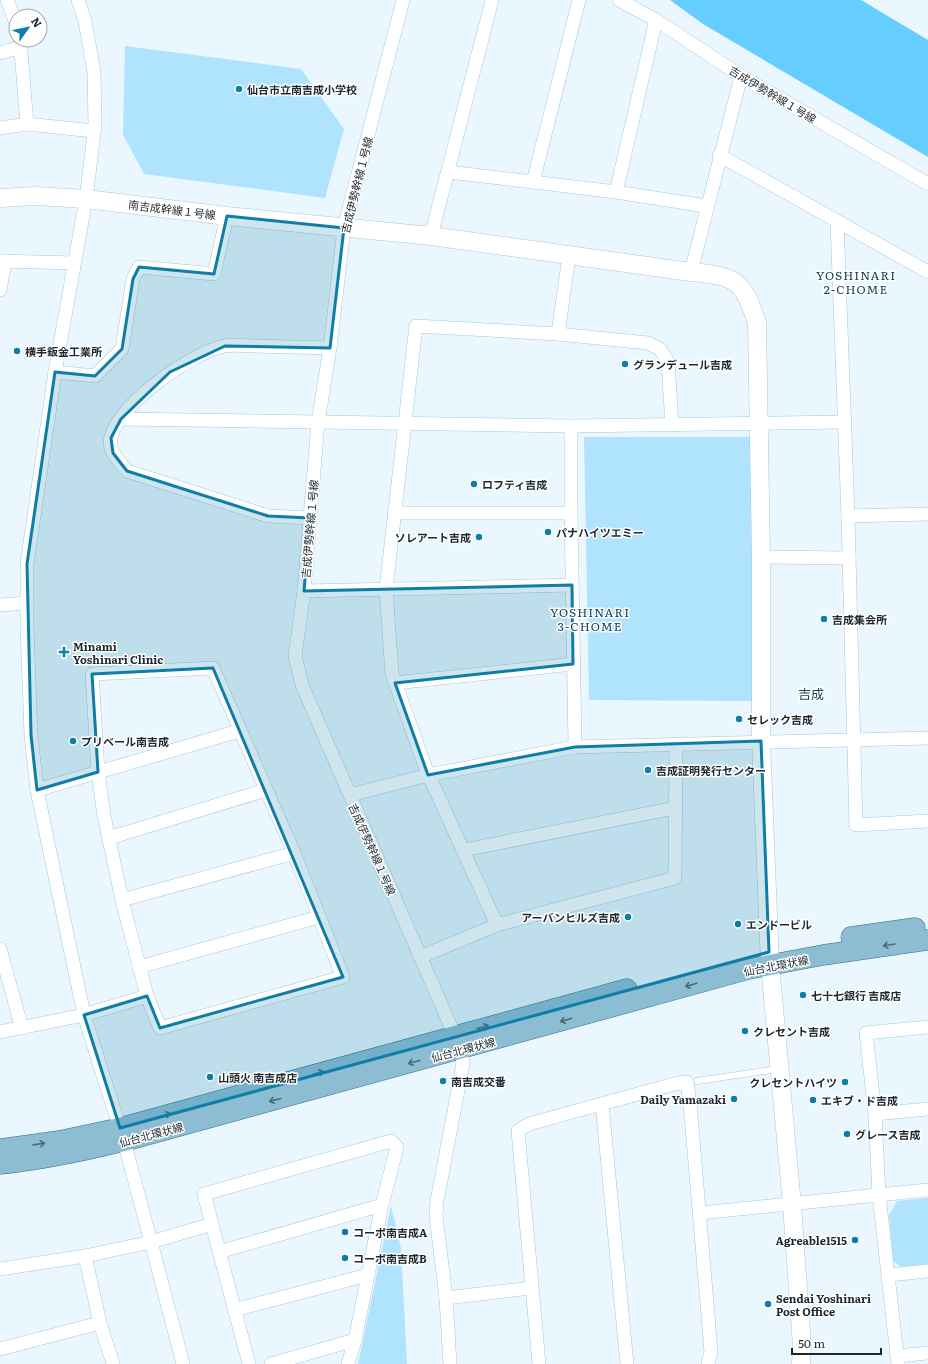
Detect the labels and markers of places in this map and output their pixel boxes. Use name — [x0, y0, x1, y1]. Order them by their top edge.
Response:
place label: 仙台市立南吉成小学校 — [247, 81, 357, 97]
marker: 仙台市立南吉成小学校 — [234, 84, 244, 94]
place label: 横手鈑金工業所 — [25, 343, 102, 359]
marker: 横手鈑金工業所 — [12, 346, 22, 356]
place label: グランデュール吉成 — [633, 356, 732, 372]
marker: グランデュール吉成 — [620, 359, 630, 369]
place label: ロフティ吉成 — [482, 476, 547, 492]
marker: ロフティ吉成 — [469, 479, 479, 489]
place label: パナハイツエミー — [556, 524, 644, 540]
marker: パナハイツエミー — [543, 527, 553, 537]
place label: ソレアート吉成 — [395, 529, 471, 545]
marker: ソレアート吉成 — [474, 532, 484, 542]
place label: 吉成集会所 — [832, 611, 887, 627]
marker: 吉成集会所 — [819, 614, 829, 624]
place label: Minami Yoshinari Clinic — [73, 638, 163, 667]
marker: Minami Yoshinari Clinic — [58, 646, 70, 658]
place label: セレック吉成 — [747, 711, 813, 727]
marker: セレック吉成 — [734, 714, 744, 724]
place label: プリベール南吉成 — [81, 733, 169, 749]
marker: プリベール南吉成 — [68, 736, 78, 746]
place label: 吉成証明発行センター — [656, 762, 766, 778]
marker: 吉成証明発行センター — [643, 765, 653, 775]
place label: アーバンヒルズ吉成 — [521, 909, 620, 925]
marker: アーバンヒルズ吉成 — [623, 912, 633, 922]
place label: エンドービル — [746, 916, 812, 932]
marker: エンドービル — [733, 919, 743, 929]
place label: 七十七銀行 吉成店 — [811, 987, 901, 1003]
marker: 七十七銀行 吉成店 — [798, 990, 808, 1000]
place label: クレセント吉成 — [753, 1023, 830, 1039]
marker: クレセント吉成 — [740, 1026, 750, 1036]
place label: 山頭火 南吉成店 — [218, 1069, 297, 1085]
marker: 山頭火 南吉成店 — [205, 1072, 215, 1082]
place label: 南吉成交番 — [451, 1073, 506, 1089]
place label: クレセントハイツ — [749, 1074, 837, 1090]
marker: 南吉成交番 — [438, 1076, 448, 1086]
marker: クレセントハイツ — [840, 1077, 850, 1087]
place label: Daily Yamazaki — [640, 1091, 726, 1107]
place label: エキブ・ド吉成 — [821, 1092, 898, 1108]
marker: Daily Yamazaki — [729, 1094, 739, 1104]
marker: エキブ・ド吉成 — [808, 1095, 818, 1105]
place label: グレース吉成 — [855, 1126, 920, 1142]
marker: グレース吉成 — [842, 1129, 852, 1139]
place label: コーポ南吉成A — [353, 1224, 428, 1240]
marker: コーポ南吉成A — [340, 1227, 350, 1237]
place label: Agreable1515 — [776, 1232, 847, 1248]
marker: Agreable1515 — [850, 1235, 860, 1245]
place label: コーポ南吉成B — [353, 1250, 427, 1266]
marker: コーポ南吉成B — [340, 1253, 350, 1263]
place label: Sendai Yoshinari Post Office — [776, 1290, 871, 1319]
marker: Sendai Yoshinari Post Office — [763, 1299, 773, 1309]

